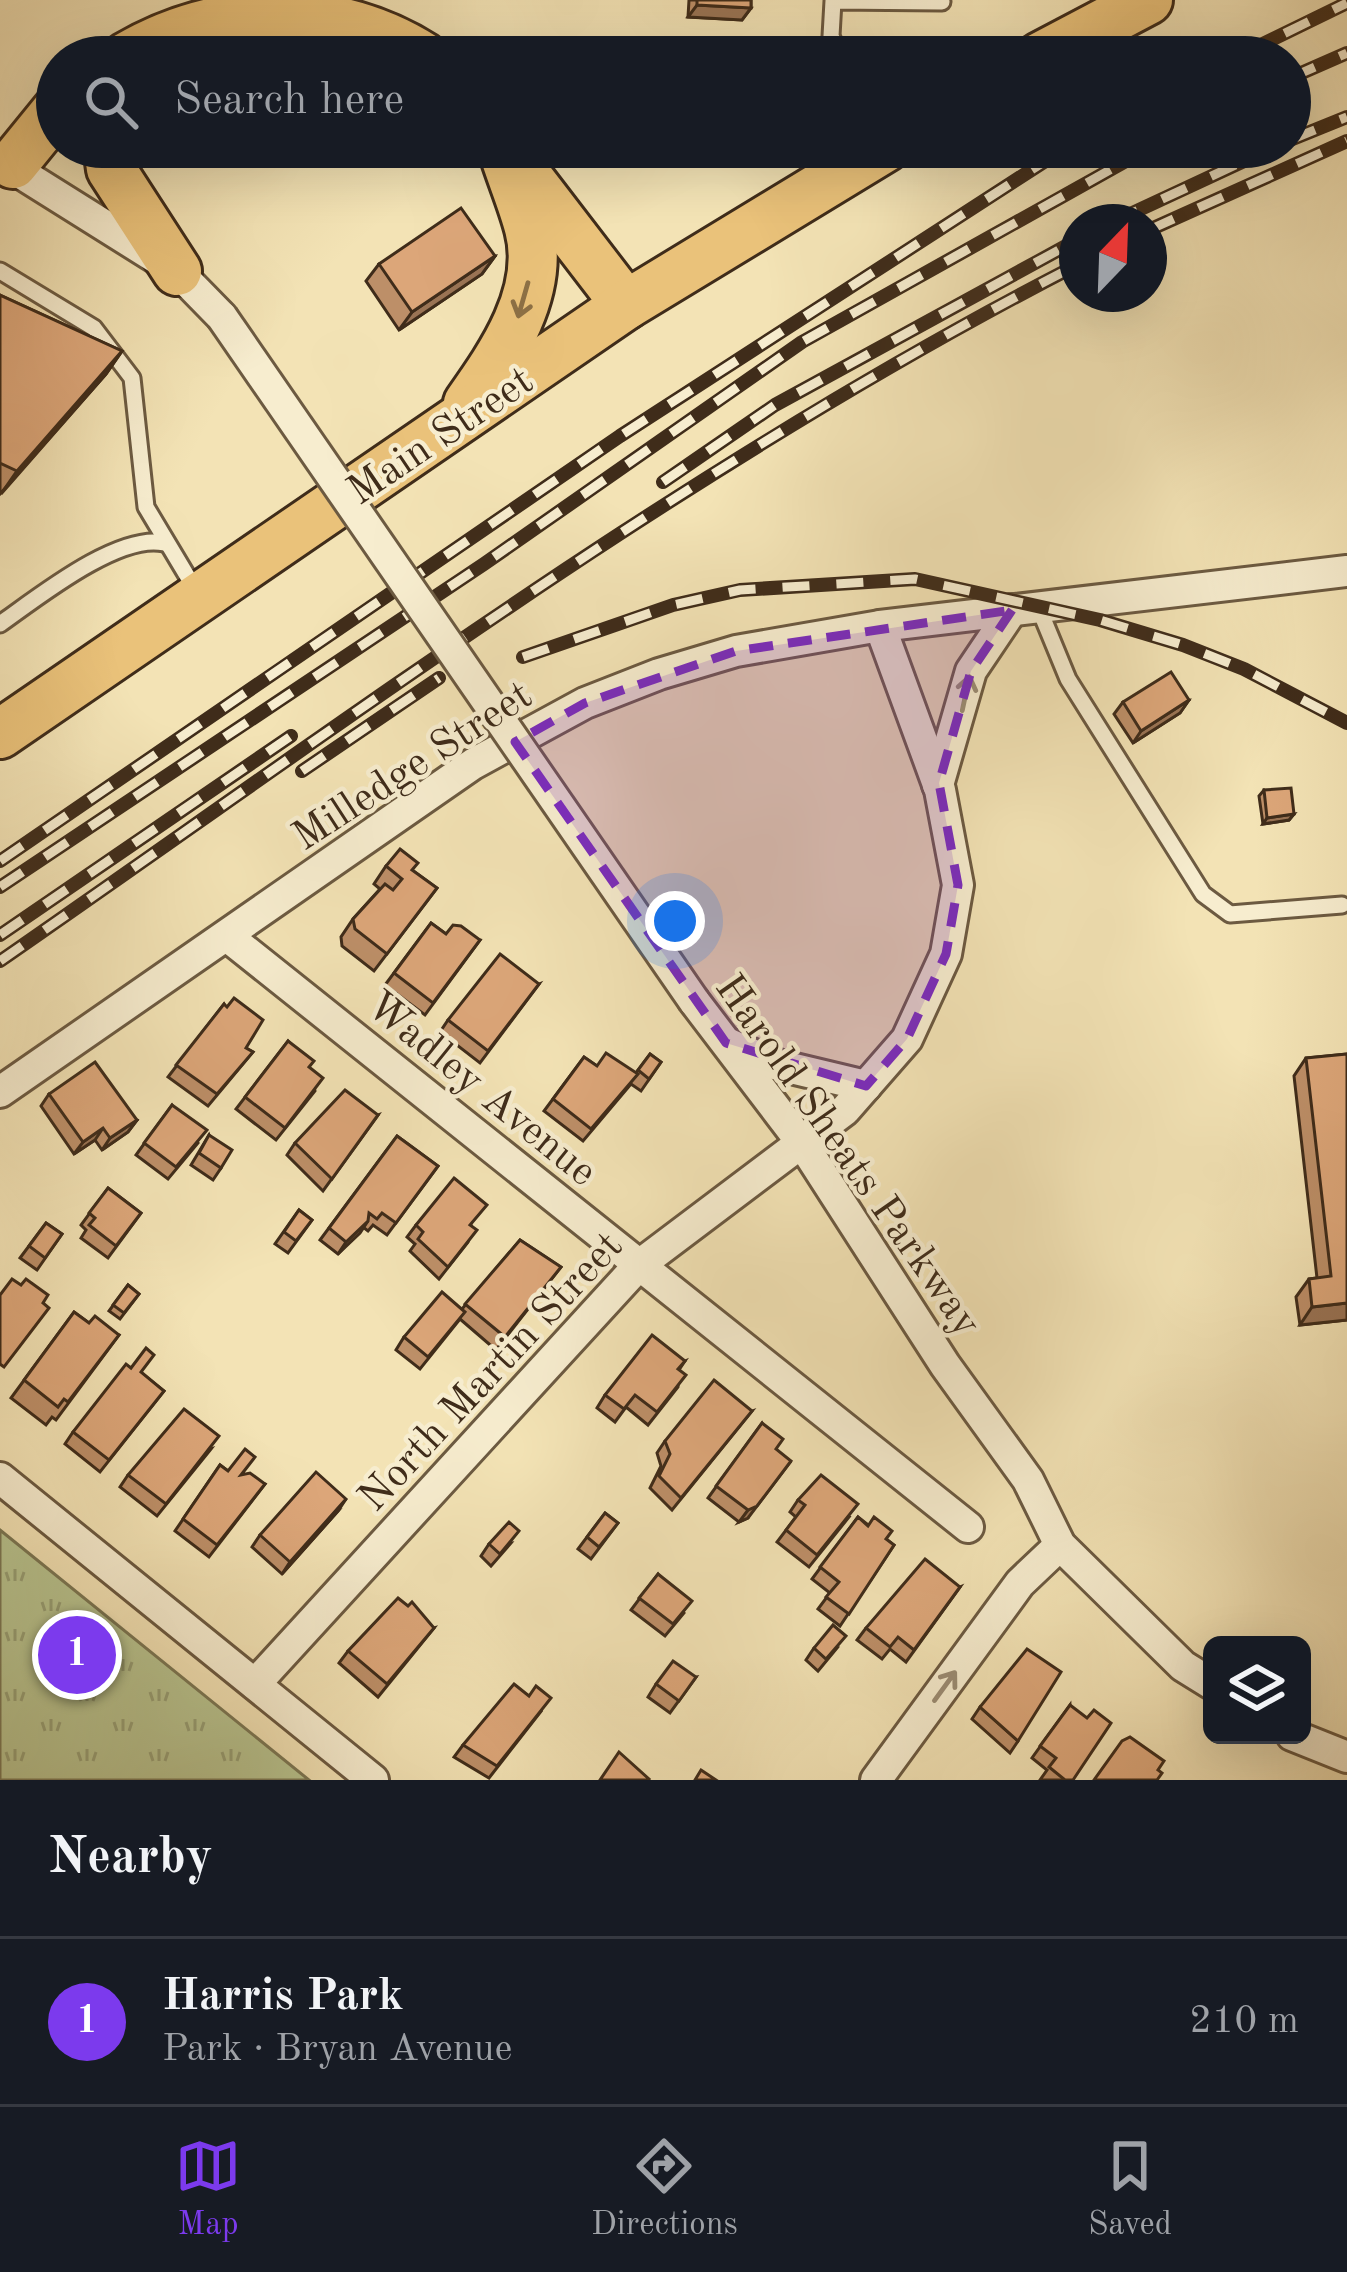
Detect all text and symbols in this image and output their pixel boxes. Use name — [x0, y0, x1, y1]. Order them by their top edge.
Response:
search box — [36, 36, 1311, 168]
icon: search — [78, 69, 144, 135]
text: Search here — [174, 79, 404, 124]
north arrow — [1059, 204, 1167, 312]
one-way arrow — [511, 280, 533, 318]
street label: Main Street — [341, 360, 541, 514]
street label: Milledge Street — [286, 675, 540, 860]
one-way arrow — [956, 675, 979, 713]
your location — [645, 891, 705, 951]
street label: Harold Sheats Parkway — [706, 968, 987, 1345]
street label: Wadley Avenue — [358, 985, 603, 1195]
street label: North Martin Street — [352, 1225, 632, 1520]
pin: 1 — [38, 1610, 116, 1700]
map controls — [1203, 1636, 1311, 1744]
button: layers — [1203, 1636, 1311, 1744]
one-way arrow — [932, 1670, 958, 1703]
text: Nearby — [48, 1833, 213, 1884]
text: Harris Park — [162, 1975, 403, 2020]
text: 1 — [76, 2002, 98, 2041]
text: 210 m — [1189, 2002, 1299, 2041]
text: Park · Bryan Avenue — [162, 2030, 513, 2069]
tab: Map — [175, 2133, 241, 2246]
tab: Directions — [591, 2133, 738, 2246]
tab: Saved — [1088, 2133, 1172, 2246]

